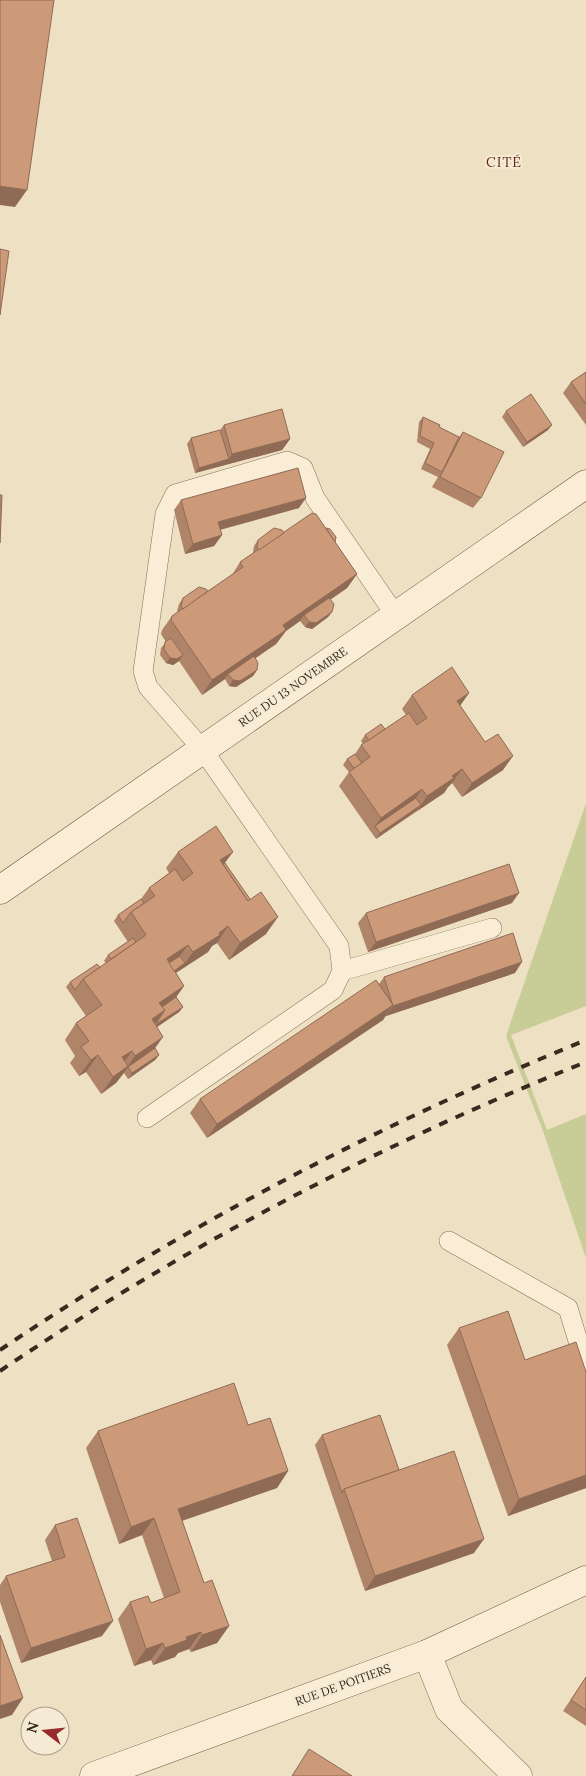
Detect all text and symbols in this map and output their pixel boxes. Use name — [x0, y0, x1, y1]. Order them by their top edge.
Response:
district label: CITÉ — [486, 153, 522, 171]
street label: RUE DU 13 NOVEMBRE — [235, 643, 350, 730]
street label: RUE DE POITIERS — [293, 1660, 393, 1709]
north arrow — [20, 1706, 70, 1756]
text: N — [22, 1720, 43, 1735]

